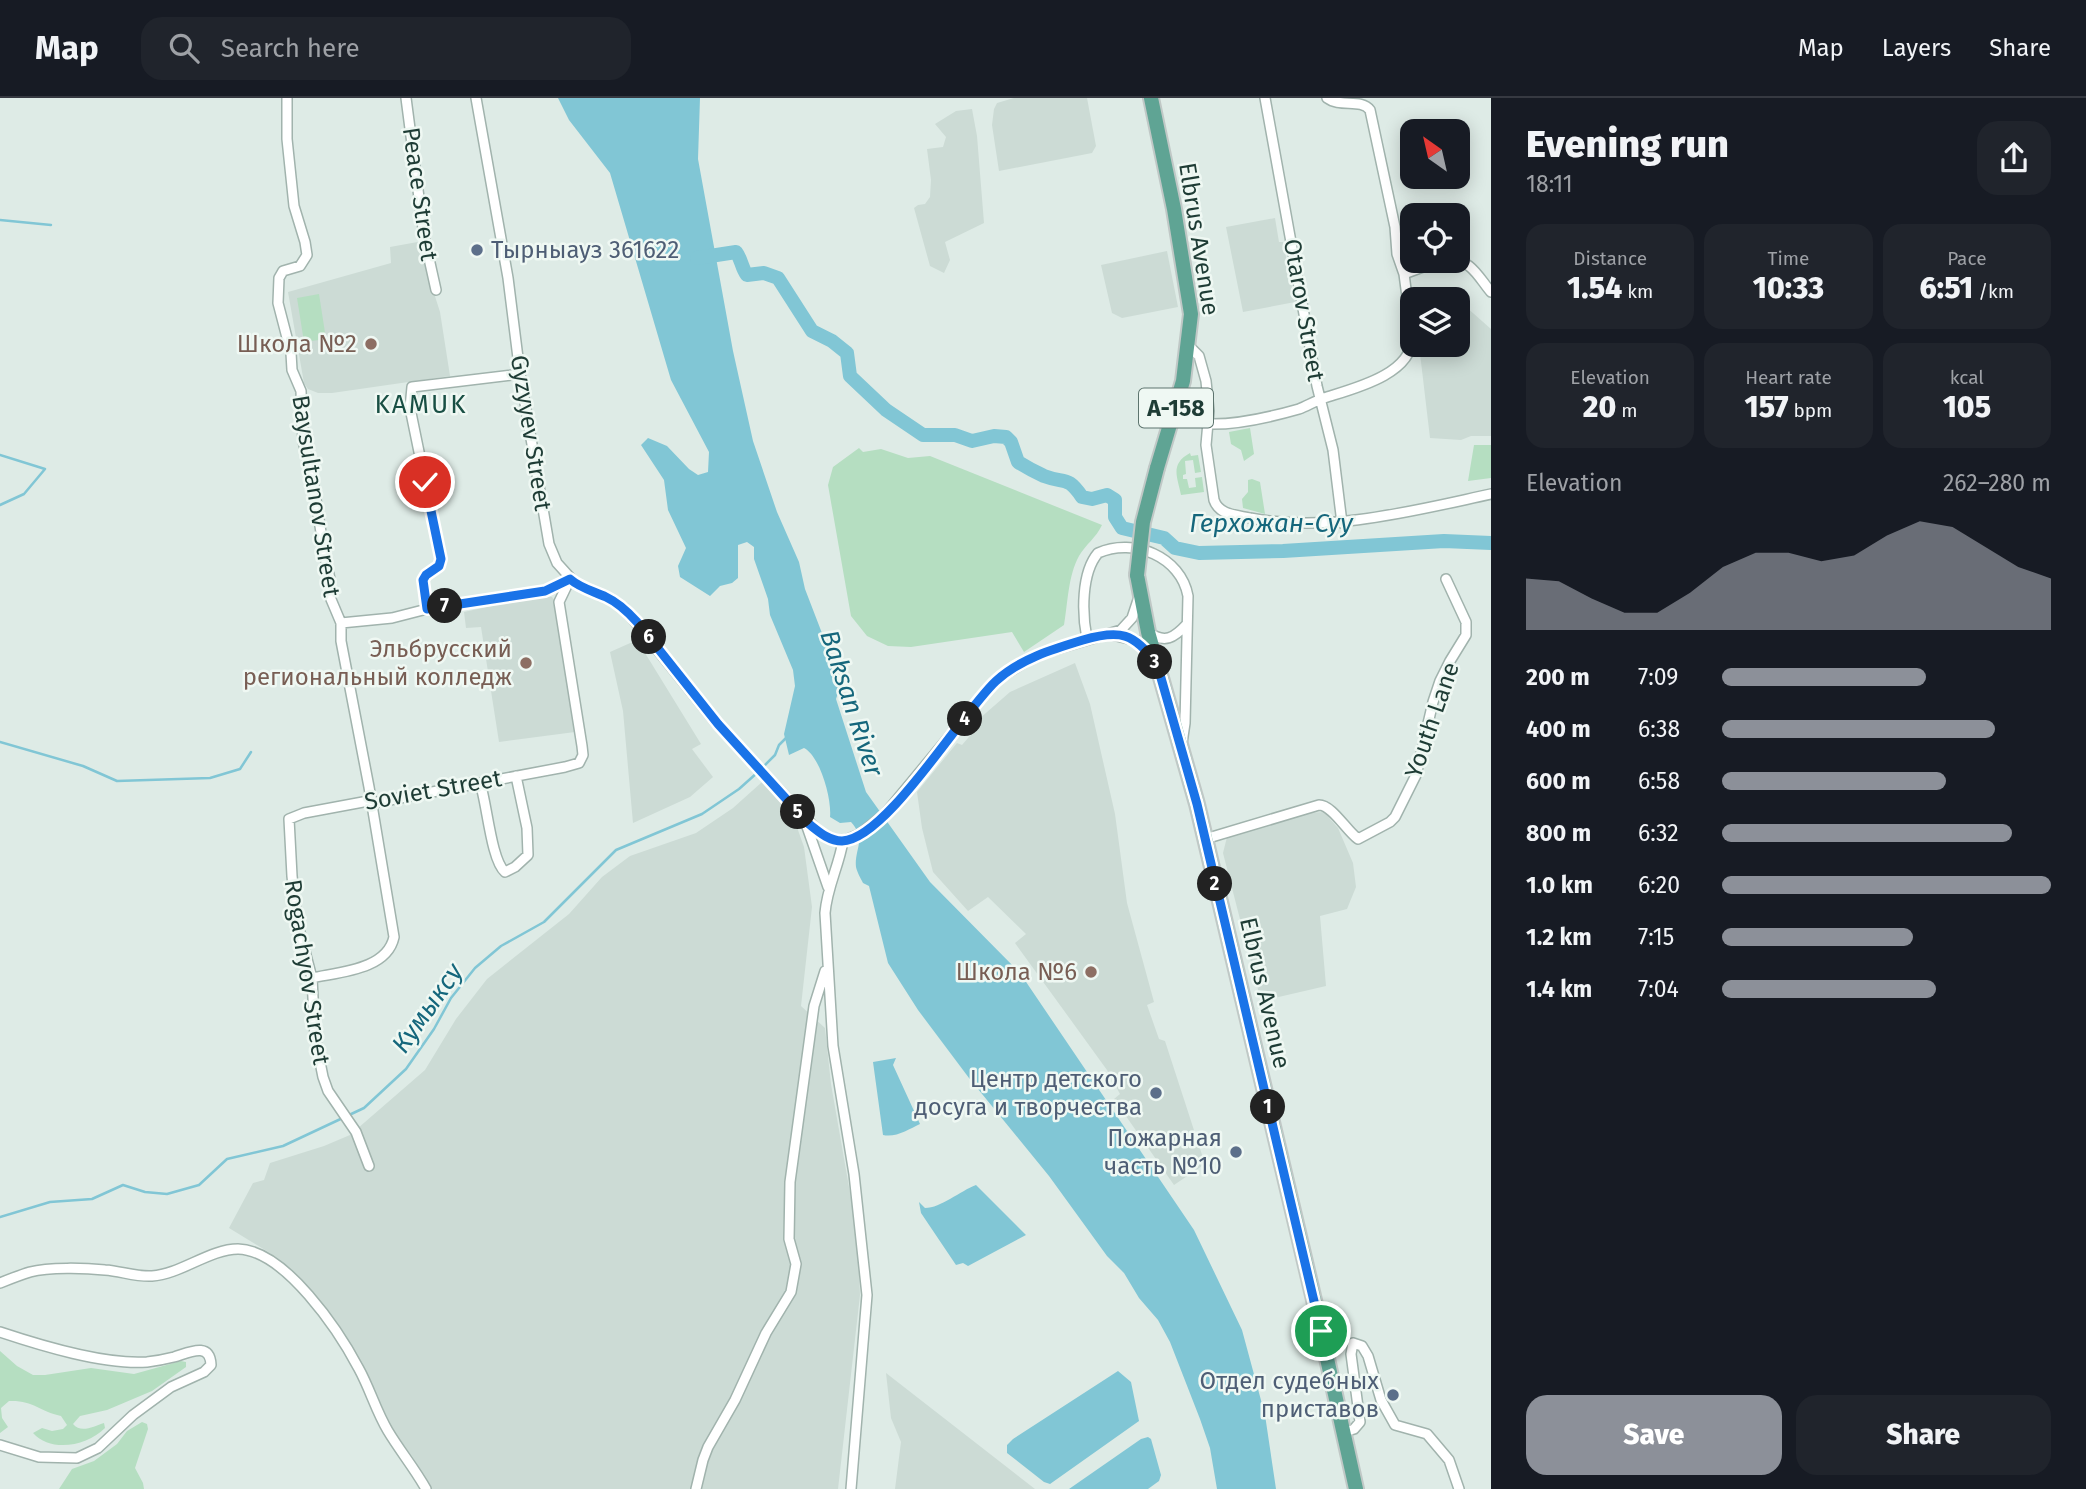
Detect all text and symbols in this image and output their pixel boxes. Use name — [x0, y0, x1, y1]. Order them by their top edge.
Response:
search box — [141, 17, 631, 80]
text: Map — [35, 28, 99, 68]
icon: search — [165, 29, 203, 67]
text: Search here — [221, 33, 360, 64]
text: Map — [1798, 34, 1844, 62]
text: Layers — [1882, 34, 1951, 62]
text: Share — [1989, 34, 2051, 62]
north arrow — [1400, 119, 1470, 189]
map controls — [1400, 119, 1470, 357]
text: Evening run — [1526, 121, 1729, 167]
button: share — [1977, 121, 2051, 195]
street label: Peace Street — [397, 125, 443, 263]
street label: Elbrus Avenue — [1173, 161, 1225, 317]
text: 18:11 — [1526, 170, 1573, 198]
button: locate — [1400, 203, 1470, 273]
place label: Тырныауз 361622 — [491, 236, 679, 264]
street label: Otarov Street — [1278, 237, 1330, 384]
marker: Тырныауз 361622 — [469, 242, 485, 258]
text: Distance — [1573, 247, 1647, 270]
text: Time — [1768, 247, 1809, 270]
text: Pace — [1947, 247, 1987, 270]
text: 1.54 — [1567, 270, 1622, 306]
text: 10:33 — [1753, 270, 1824, 306]
text: 6:51 — [1920, 270, 1973, 306]
text: km — [1622, 280, 1653, 303]
text: /km — [1973, 280, 2014, 303]
button: layers — [1400, 287, 1470, 357]
place label: Школа №2 — [237, 330, 357, 358]
marker: Школа №2 — [363, 336, 379, 352]
street label: Gyzyyev Street — [505, 353, 557, 513]
text: Elevation — [1570, 366, 1650, 389]
text: Heart rate — [1745, 366, 1832, 389]
text: kcal — [1950, 366, 1984, 389]
road number: А-158 — [1139, 388, 1213, 428]
district label: KAMUK — [375, 389, 467, 420]
text: 20 — [1583, 389, 1616, 425]
text: 157 — [1745, 389, 1789, 425]
text: 105 — [1943, 389, 1991, 425]
street label: Baysultanov Street — [286, 393, 346, 599]
text: m — [1616, 399, 1638, 422]
text: bpm — [1789, 399, 1832, 422]
pin — [395, 452, 455, 512]
icon: check — [406, 463, 444, 501]
text: Elevation — [1526, 469, 1622, 497]
text: 262–280 m — [1943, 469, 2051, 497]
water label: Герхожан-Суу — [1189, 508, 1354, 539]
pin: 7 — [428, 588, 462, 624]
text: 7 — [440, 594, 449, 617]
pin: 6 — [632, 620, 666, 654]
text: 6 — [643, 625, 654, 648]
water label: Baksan River — [813, 626, 890, 781]
place label: Эльбрусский региональный колледж — [243, 635, 512, 691]
pin: 3 — [1138, 644, 1172, 680]
text: 3 — [1150, 650, 1159, 673]
marker: Эльбрусский региональный колледж — [518, 655, 534, 671]
street label: Youth Lane — [1399, 658, 1465, 782]
text: 200 m — [1526, 663, 1590, 691]
text: 7:09 — [1638, 663, 1678, 691]
pin: 4 — [948, 702, 982, 736]
text: 4 — [959, 707, 970, 730]
text: 400 m — [1526, 715, 1591, 743]
text: 6:38 — [1638, 715, 1680, 743]
street label: Soviet Street — [362, 764, 504, 816]
text: 600 m — [1526, 767, 1591, 795]
text: 6:58 — [1638, 767, 1680, 795]
pin: 5 — [780, 794, 816, 830]
text: 5 — [792, 800, 803, 823]
text: 800 m — [1526, 819, 1591, 847]
text: 6:32 — [1638, 819, 1679, 847]
pin: 2 — [1198, 866, 1232, 902]
text: 1.0 km — [1526, 871, 1593, 899]
text: 6:20 — [1638, 871, 1680, 899]
text: 2 — [1210, 872, 1219, 895]
street label: Rogachyov Street — [279, 877, 336, 1067]
street label: Elbrus Avenue — [1234, 915, 1296, 1071]
text: 1.2 km — [1526, 923, 1592, 951]
text: 7:15 — [1638, 923, 1674, 951]
water label: Кумыксу — [385, 956, 470, 1059]
place label: Школа №6 — [956, 958, 1077, 986]
marker: Школа №6 — [1083, 964, 1099, 980]
text: 1.4 km — [1526, 975, 1592, 1003]
text: 7:04 — [1638, 975, 1679, 1003]
place label: Центр детского досуга и творчества — [914, 1065, 1142, 1121]
marker: Центр детского досуга и творчества — [1148, 1085, 1164, 1101]
pin: 1 — [1250, 1090, 1286, 1124]
text: 1 — [1263, 1095, 1272, 1118]
place label: Пожарная часть №10 — [1104, 1124, 1222, 1180]
marker: Пожарная часть №10 — [1228, 1144, 1244, 1160]
pin — [1291, 1301, 1351, 1361]
icon: arrive — [1302, 1312, 1340, 1350]
place label: Отдел судебных приставов — [1200, 1367, 1379, 1423]
marker: Отдел судебных приставов — [1385, 1387, 1401, 1403]
button: Save — [1526, 1395, 1782, 1475]
button: Share — [1796, 1395, 2051, 1475]

